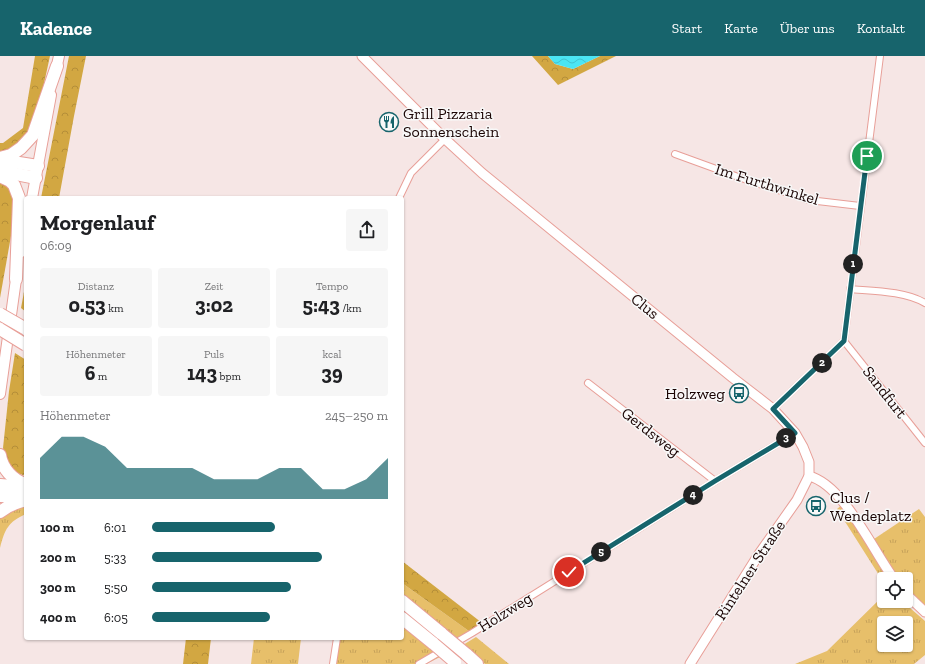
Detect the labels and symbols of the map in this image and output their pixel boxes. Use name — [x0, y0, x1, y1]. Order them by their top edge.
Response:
place label: Grill Pizzaria Sonnenschein — [403, 104, 500, 141]
restaurant icon: Grill Pizzaria Sonnenschein — [378, 111, 400, 133]
pin — [850, 139, 884, 173]
street label: Im Furthwinkel — [713, 159, 821, 209]
pin: 1 — [843, 254, 863, 274]
street label: Clus — [627, 289, 663, 323]
pin: 2 — [812, 353, 832, 373]
street label: Sandfurt — [859, 362, 911, 422]
bus stop icon: Holzweg — [728, 382, 750, 404]
place label: Holzweg — [665, 384, 725, 403]
street label: Gerdsweg — [618, 403, 684, 461]
pin: 3 — [776, 428, 796, 448]
pin: 4 — [683, 485, 703, 505]
place label: Clus / Wendeplatz — [830, 488, 911, 525]
bus stop icon: Clus / Wendeplatz — [805, 495, 827, 517]
street label: Rintelner Straße — [711, 517, 789, 623]
pin: 5 — [591, 542, 611, 562]
pin — [552, 555, 586, 589]
street label: Holzweg — [475, 588, 536, 636]

